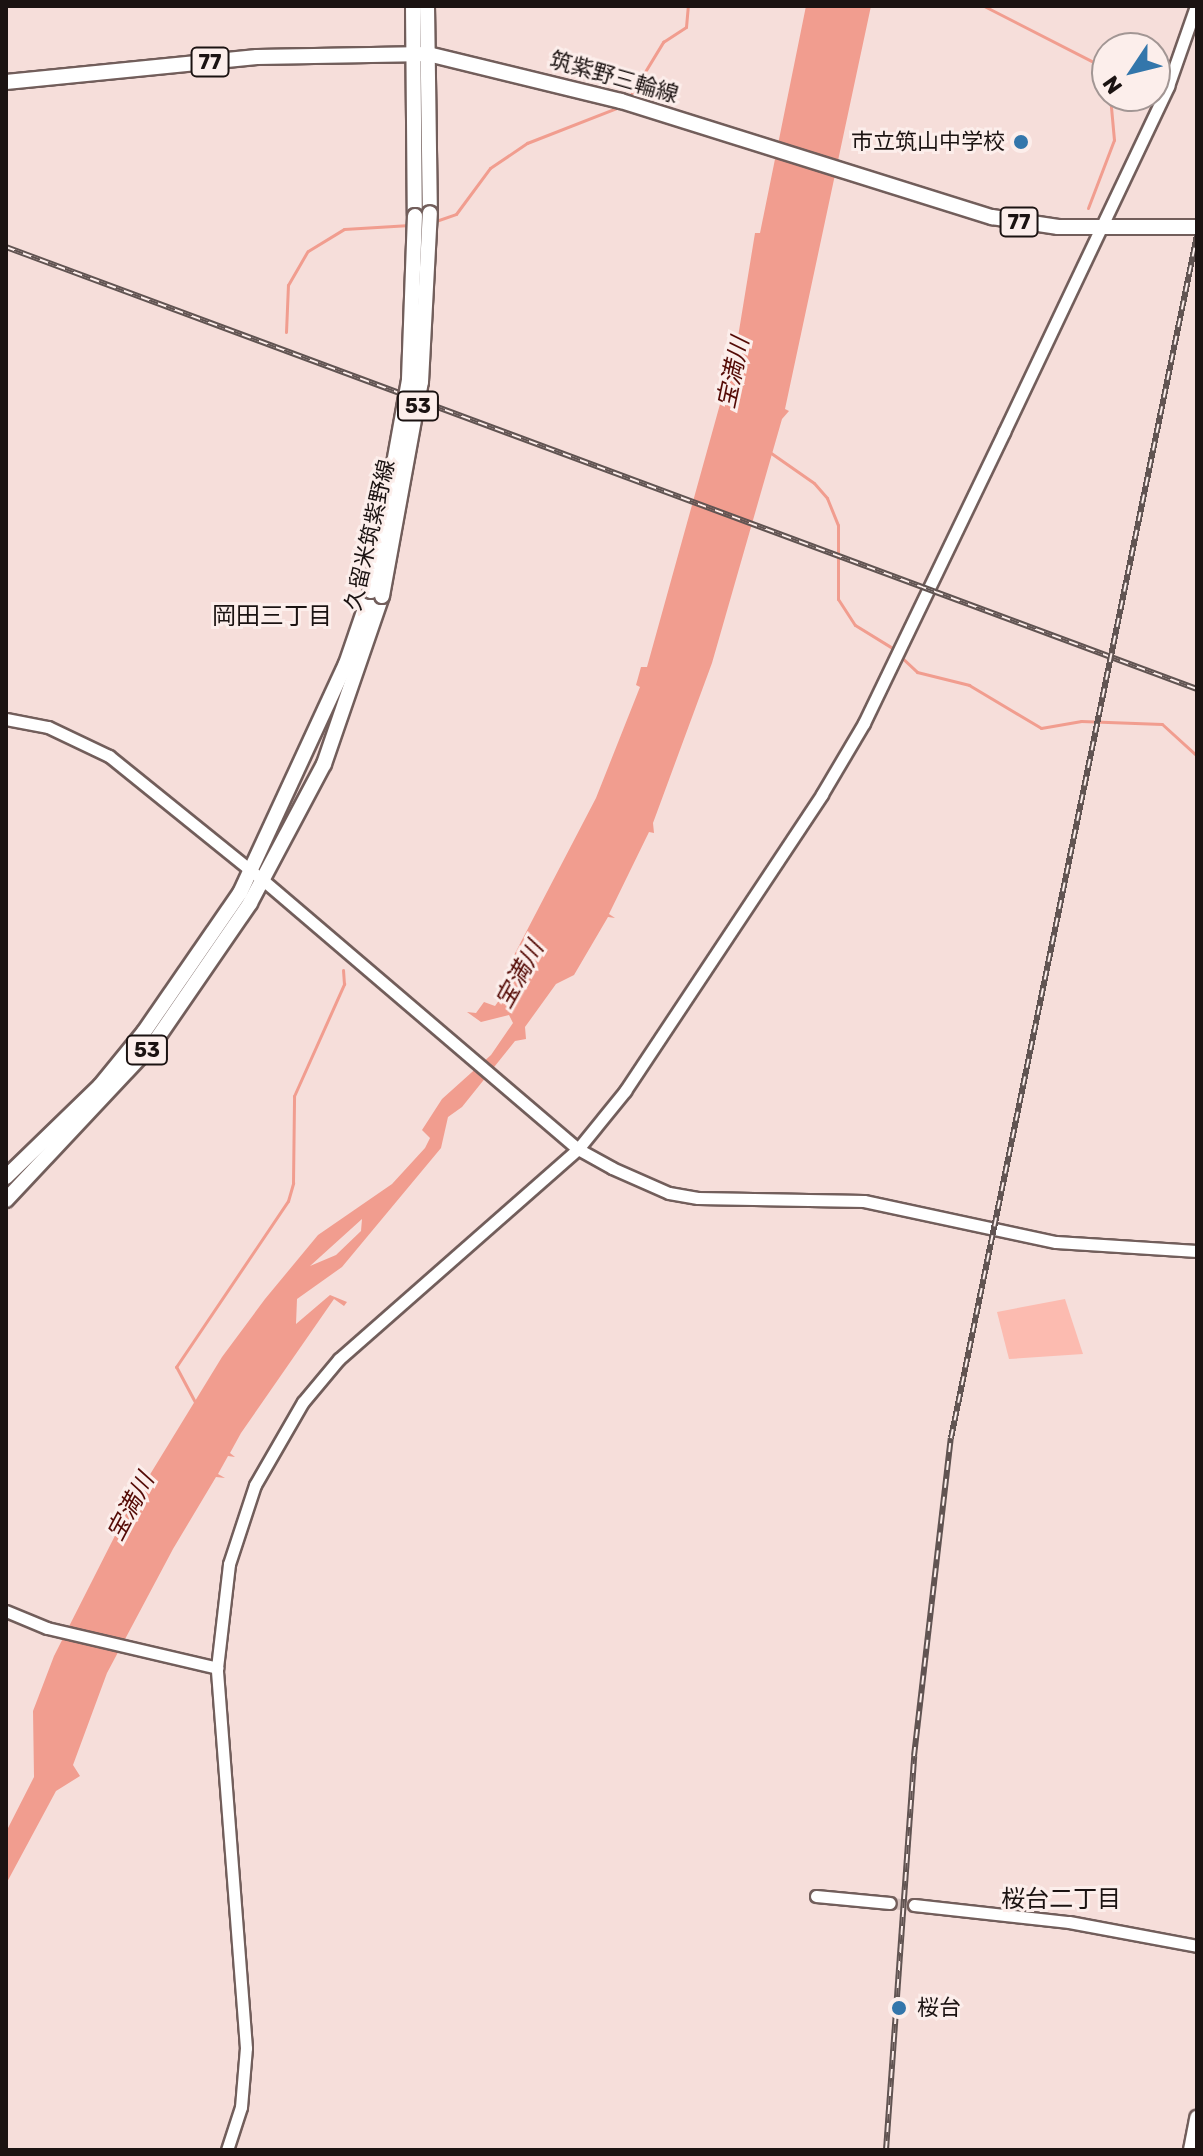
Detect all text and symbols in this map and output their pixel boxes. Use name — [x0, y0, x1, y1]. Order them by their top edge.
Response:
north arrow — [1091, 32, 1171, 112]
road number: 77 — [190, 46, 230, 78]
street label: 筑紫野三輪線 — [547, 46, 681, 108]
text: N — [1097, 71, 1128, 99]
place label: 市立筑山中学校 — [851, 129, 1005, 155]
marker: 市立筑山中学校 — [1012, 133, 1030, 151]
road number: 77 — [999, 206, 1039, 238]
water label: 宝満川 — [712, 335, 756, 411]
road number: 53 — [396, 390, 440, 422]
street label: 久留米筑紫野線 — [340, 457, 400, 613]
district label: 岡田三丁目 — [212, 603, 332, 631]
water label: 宝満川 — [490, 937, 550, 1013]
road number: 53 — [125, 1034, 169, 1066]
water label: 宝満川 — [101, 1468, 161, 1546]
district label: 桜台二丁目 — [1001, 1886, 1121, 1914]
place label: 桜台 — [917, 1995, 961, 2021]
marker: 桜台 — [888, 1997, 910, 2019]

